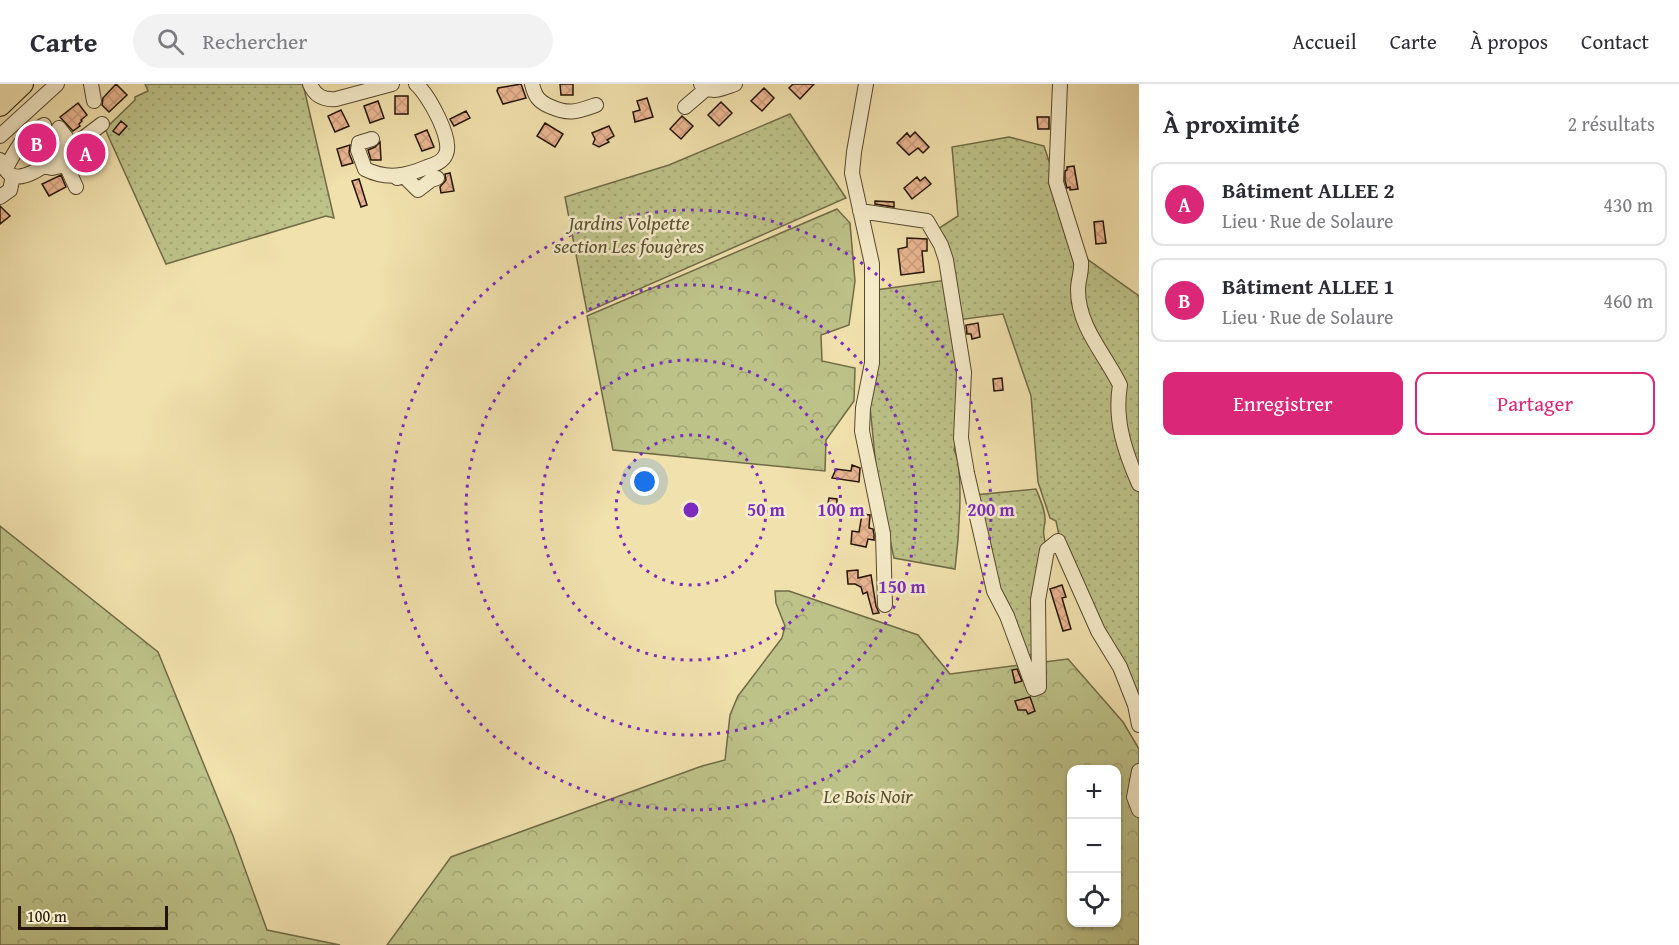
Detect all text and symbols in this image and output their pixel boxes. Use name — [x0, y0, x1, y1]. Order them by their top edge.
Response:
search box — [133, 14, 553, 68]
text: Carte — [30, 21, 97, 62]
icon: search — [154, 25, 187, 58]
text: Rechercher — [202, 25, 307, 57]
text: Accueil — [1292, 26, 1357, 57]
text: Carte — [1390, 26, 1437, 57]
text: À propos — [1470, 26, 1548, 57]
text: Contact — [1581, 26, 1649, 57]
text: À proximité — [1163, 104, 1300, 143]
text: 2 résultats — [1567, 109, 1655, 138]
pin: B — [18, 120, 57, 166]
pin: A — [66, 130, 106, 176]
text: Bâtiment ALLEE 2 — [1222, 174, 1395, 206]
text: A — [1178, 190, 1191, 219]
text: 430 m — [1603, 190, 1653, 219]
text: Lieu · Rue de Solaure — [1222, 206, 1393, 235]
park label: Jardins Volpette section Les fougères — [553, 208, 705, 260]
text: Bâtiment ALLEE 1 — [1222, 270, 1395, 302]
text: B — [1178, 286, 1191, 315]
text: 460 m — [1603, 286, 1653, 315]
text: Lieu · Rue de Solaure — [1222, 302, 1393, 331]
button: Enregistrer — [1163, 372, 1403, 435]
button: Partager — [1415, 372, 1655, 435]
your location — [630, 467, 659, 496]
text: 50 m — [747, 496, 786, 523]
text: 100 m — [817, 496, 865, 523]
text: 200 m — [967, 496, 1015, 523]
centre of rings — [681, 500, 701, 520]
text: 150 m — [878, 573, 926, 600]
map controls — [1067, 765, 1121, 927]
button: + — [1067, 765, 1121, 819]
park label: Le Bois Noir — [822, 781, 913, 810]
button: − — [1067, 819, 1121, 873]
button: locate — [1067, 873, 1121, 927]
scale bar — [18, 903, 168, 930]
text: 100 m — [27, 904, 67, 928]

